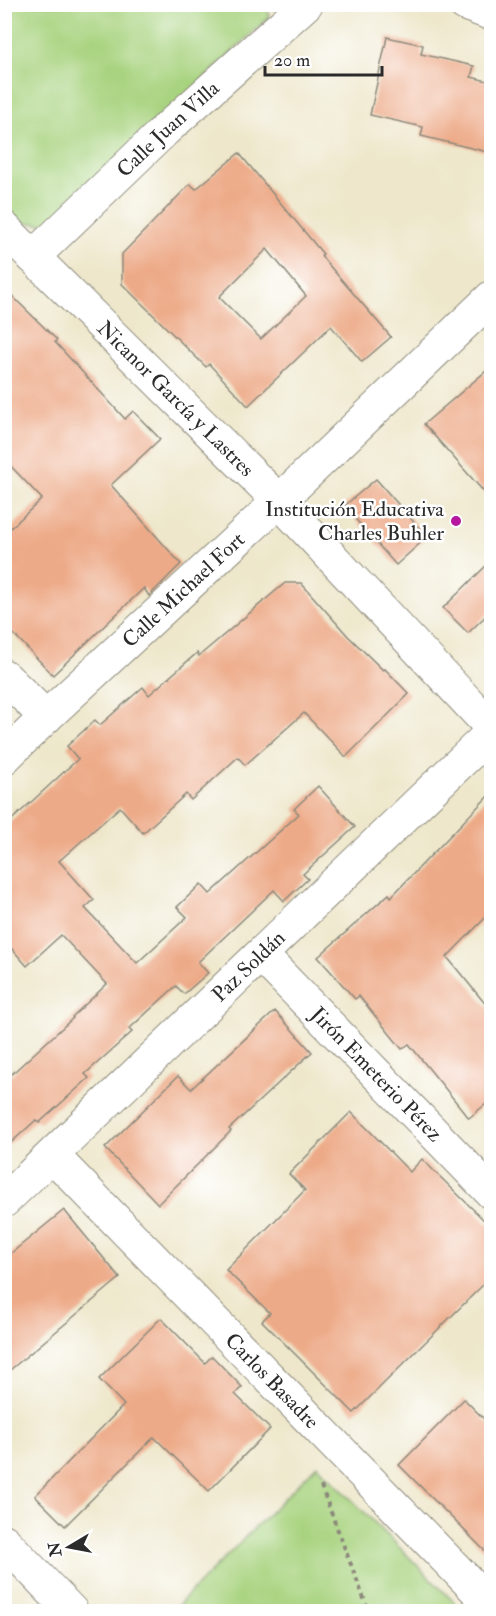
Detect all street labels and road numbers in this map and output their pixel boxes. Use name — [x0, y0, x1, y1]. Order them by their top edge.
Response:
street label: Calle Juan Villa — [111, 74, 225, 183]
street label: Nicanor García y Lastres — [91, 315, 260, 482]
street label: Calle Michael Fort — [116, 526, 251, 653]
street label: Paz Soldán — [206, 924, 291, 1008]
street label: Jirón Emeterio Pérez — [304, 1000, 448, 1147]
street label: Carlos Basadre — [219, 1327, 325, 1435]

